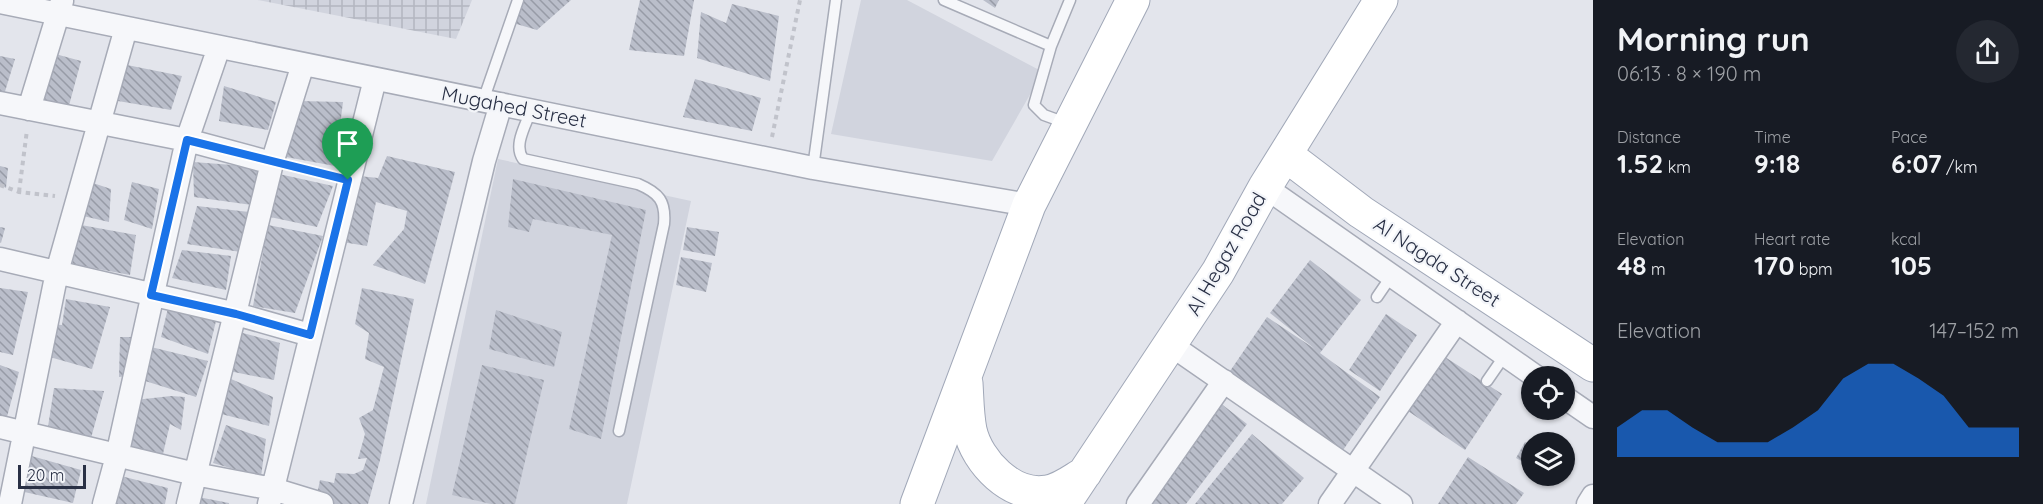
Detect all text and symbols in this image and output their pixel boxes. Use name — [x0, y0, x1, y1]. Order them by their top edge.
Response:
text: Morning run — [1617, 18, 1810, 59]
button: share — [1956, 20, 2019, 83]
text: 06:13 · 8 × 190 m — [1617, 61, 1761, 86]
street label: Mugahed Street — [439, 80, 589, 133]
pin — [322, 118, 373, 180]
icon: arrive — [331, 127, 364, 160]
text: Distance — [1617, 127, 1681, 147]
text: Time — [1754, 127, 1791, 147]
text: Pace — [1891, 127, 1927, 147]
text: 1.52 — [1617, 147, 1663, 180]
text: 9:18 — [1754, 147, 1800, 180]
text: 6:07 — [1891, 147, 1942, 180]
text: km — [1663, 157, 1691, 177]
text: /km — [1942, 157, 1978, 177]
street label: Al Hegaz Road — [1180, 188, 1271, 320]
street label: Al Nagda Street — [1369, 211, 1506, 312]
text: Elevation — [1617, 229, 1684, 249]
text: Heart rate — [1754, 229, 1830, 249]
text: kcal — [1891, 229, 1921, 249]
text: 48 — [1617, 249, 1647, 282]
text: 170 — [1754, 249, 1794, 282]
text: 105 — [1891, 249, 1932, 282]
text: m — [1647, 259, 1666, 279]
text: bpm — [1794, 259, 1833, 279]
text: Elevation — [1617, 318, 1701, 343]
text: 147–152 m — [1929, 318, 2019, 343]
map controls — [1521, 366, 1575, 486]
button: locate — [1521, 366, 1575, 420]
button: layers — [1521, 432, 1575, 486]
scale bar — [18, 462, 86, 490]
text: 20 m — [27, 465, 64, 485]

